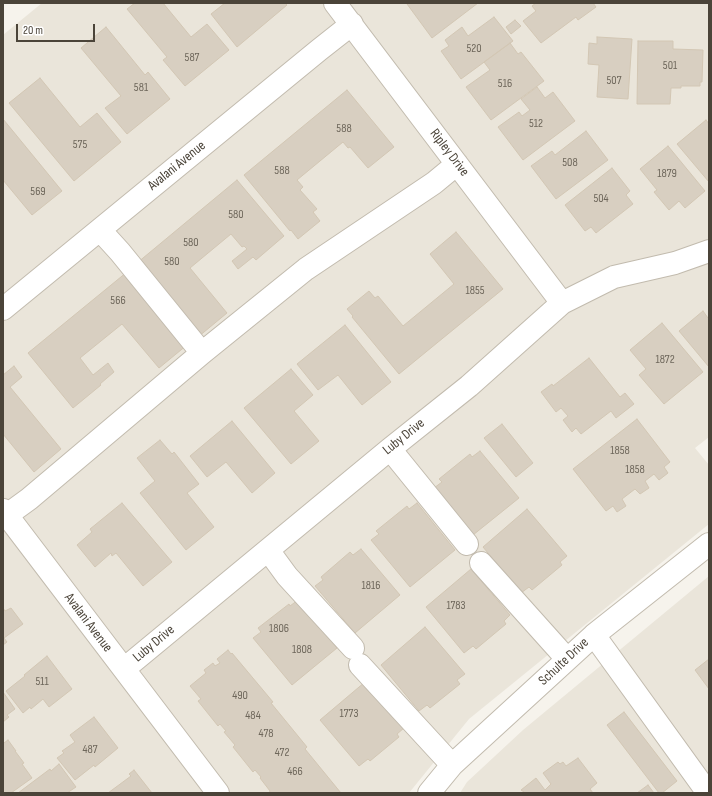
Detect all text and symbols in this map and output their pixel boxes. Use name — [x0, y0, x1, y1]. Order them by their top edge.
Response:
scale bar — [18, 16, 97, 42]
text: 20 m — [23, 23, 43, 38]
house number: 520 — [466, 42, 482, 56]
house number: 587 — [185, 51, 199, 65]
house number: 501 — [663, 59, 677, 73]
house number: 507 — [607, 74, 621, 88]
house number: 516 — [498, 77, 512, 91]
house number: 581 — [134, 81, 148, 95]
house number: 512 — [529, 117, 543, 131]
house number: 588 — [336, 122, 352, 136]
street label: Ripley Drive — [426, 126, 472, 180]
house number: 575 — [73, 138, 87, 152]
street label: Avalani Avenue — [145, 138, 209, 194]
house number: 508 — [562, 156, 578, 170]
house number: 588 — [274, 164, 290, 178]
house number: 1879 — [657, 167, 677, 181]
house number: 569 — [30, 185, 46, 199]
house number: 504 — [593, 192, 609, 206]
house number: 580 — [228, 208, 244, 222]
house number: 580 — [183, 236, 199, 250]
house number: 580 — [164, 255, 180, 269]
house number: 1855 — [465, 284, 485, 298]
house number: 566 — [110, 294, 126, 308]
house number: 1872 — [655, 353, 675, 367]
street label: Luby Drive — [380, 415, 428, 459]
house number: 1858 — [610, 444, 630, 458]
house number: 1858 — [625, 463, 645, 477]
house number: 1816 — [362, 579, 380, 593]
street label: Avalani Avenue — [60, 590, 116, 656]
house number: 1783 — [446, 599, 466, 613]
street label: Luby Drive — [130, 622, 178, 666]
house number: 1806 — [269, 622, 289, 636]
street label: Schulte Drive — [535, 635, 593, 689]
house number: 1808 — [292, 643, 312, 657]
house number: 511 — [35, 675, 49, 689]
house number: 490 — [232, 689, 248, 703]
house number: 1773 — [340, 707, 358, 721]
house number: 484 — [245, 709, 261, 723]
house number: 478 — [259, 727, 273, 741]
house number: 487 — [82, 743, 98, 757]
house number: 472 — [275, 746, 289, 760]
house number: 466 — [287, 765, 303, 779]

